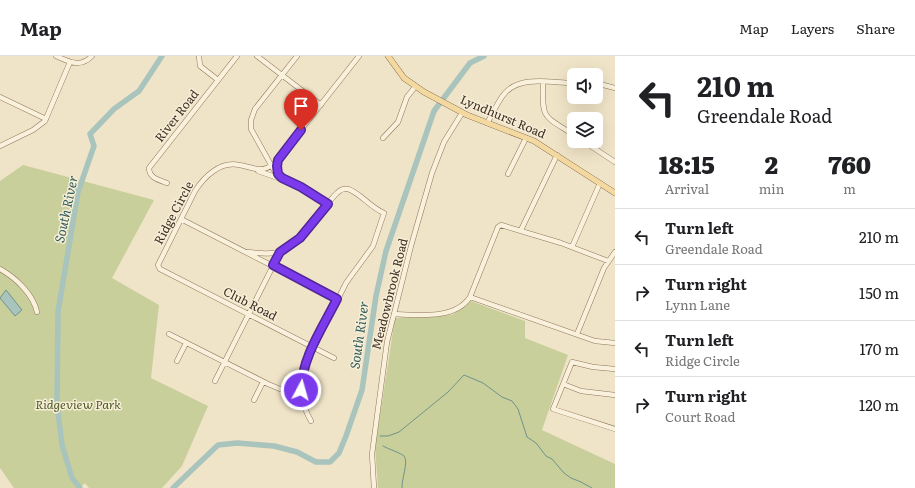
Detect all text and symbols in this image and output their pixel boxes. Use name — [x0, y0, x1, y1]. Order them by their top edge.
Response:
text: Map — [20, 14, 62, 42]
text: Map — [739, 18, 769, 38]
text: Layers — [791, 18, 834, 38]
text: Share — [856, 18, 895, 38]
text: 210 m — [697, 64, 774, 106]
map controls — [567, 68, 603, 148]
button: sound — [567, 68, 603, 104]
icon: left — [631, 72, 683, 124]
street label: River Road — [150, 85, 203, 146]
pin — [284, 89, 318, 130]
street label: Lyndhurst Road — [458, 90, 550, 143]
icon: arrive — [290, 95, 312, 117]
text: Greendale Road — [697, 102, 832, 129]
button: layers — [567, 112, 603, 148]
text: 18:15 — [659, 146, 715, 181]
text: 2 — [765, 146, 778, 181]
text: 760 — [828, 146, 871, 181]
water label: South River — [49, 174, 82, 244]
street label: Ridge Circle — [149, 178, 197, 247]
text: Arrival — [665, 179, 709, 198]
text: min — [759, 179, 784, 198]
text: m — [843, 179, 856, 198]
text: Turn left — [665, 216, 734, 239]
text: 210 m — [859, 225, 899, 248]
icon: left — [631, 226, 653, 248]
street label: Meadowbrook Road — [366, 235, 412, 351]
text: Greendale Road — [665, 239, 763, 258]
text: Turn right — [665, 272, 747, 295]
text: 150 m — [859, 281, 899, 304]
street label: Club Road — [220, 282, 281, 325]
icon: right — [631, 282, 653, 304]
text: Lynn Lane — [665, 295, 730, 314]
water label: South River — [344, 300, 373, 370]
text: Turn left — [665, 328, 734, 351]
text: 170 m — [860, 337, 899, 360]
icon: left — [631, 338, 653, 360]
text: Ridge Circle — [665, 351, 740, 370]
position arrow — [280, 369, 322, 411]
text: Turn right — [665, 384, 747, 407]
text: 120 m — [859, 393, 899, 416]
icon: right — [631, 394, 653, 416]
park label: Ridgeview Park — [35, 395, 121, 413]
text: Court Road — [665, 407, 735, 426]

